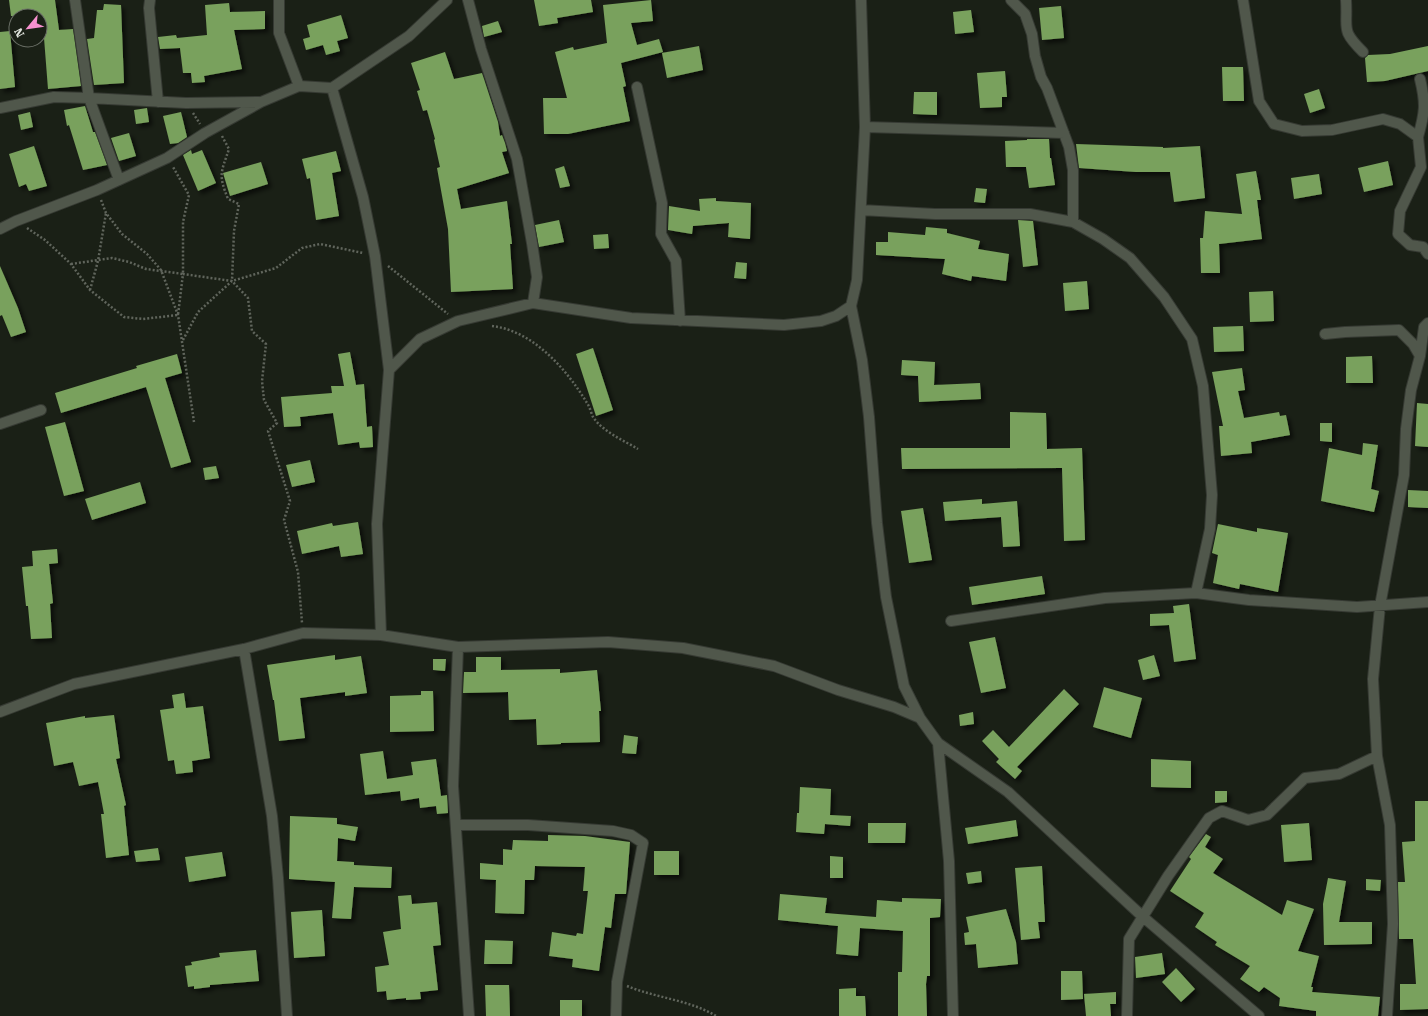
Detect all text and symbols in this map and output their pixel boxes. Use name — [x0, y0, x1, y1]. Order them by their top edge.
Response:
north arrow — [8, 8, 48, 48]
text: N — [12, 25, 27, 39]

